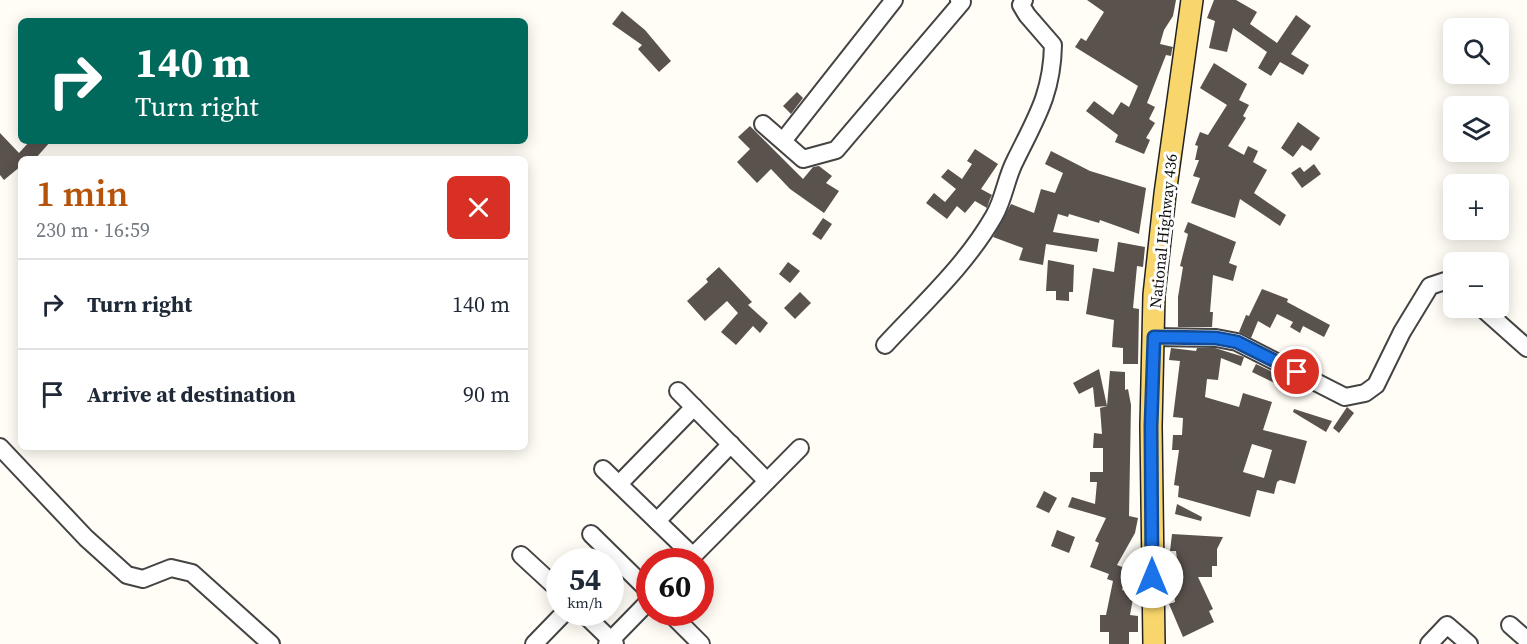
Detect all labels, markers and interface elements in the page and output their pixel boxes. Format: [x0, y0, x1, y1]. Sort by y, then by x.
map controls [1443, 18, 1509, 318]
button: search [1443, 18, 1509, 84]
text: 140 m [135, 33, 250, 91]
icon: right [36, 42, 114, 120]
text: Turn right [135, 88, 259, 125]
button: layers [1443, 96, 1509, 162]
street label: National Highway 436 [1144, 153, 1182, 309]
text: 1 min [36, 169, 128, 218]
button: + [1443, 174, 1509, 240]
button: close [447, 176, 510, 239]
text: 230 m · 16:59 [36, 216, 150, 244]
button: − [1443, 252, 1509, 318]
icon: right [36, 288, 69, 321]
text: Turn right [87, 289, 192, 319]
text: 140 m [452, 289, 510, 319]
pin [1271, 346, 1322, 397]
icon: arrive [1280, 355, 1313, 388]
icon: arrive [36, 378, 69, 411]
text: Arrive at destination [87, 379, 296, 409]
text: 90 m [463, 379, 510, 409]
position arrow [1120, 545, 1184, 609]
speed limit sign: 60 [636, 548, 714, 626]
text: 54 [569, 559, 601, 600]
text: km/h [567, 592, 603, 613]

